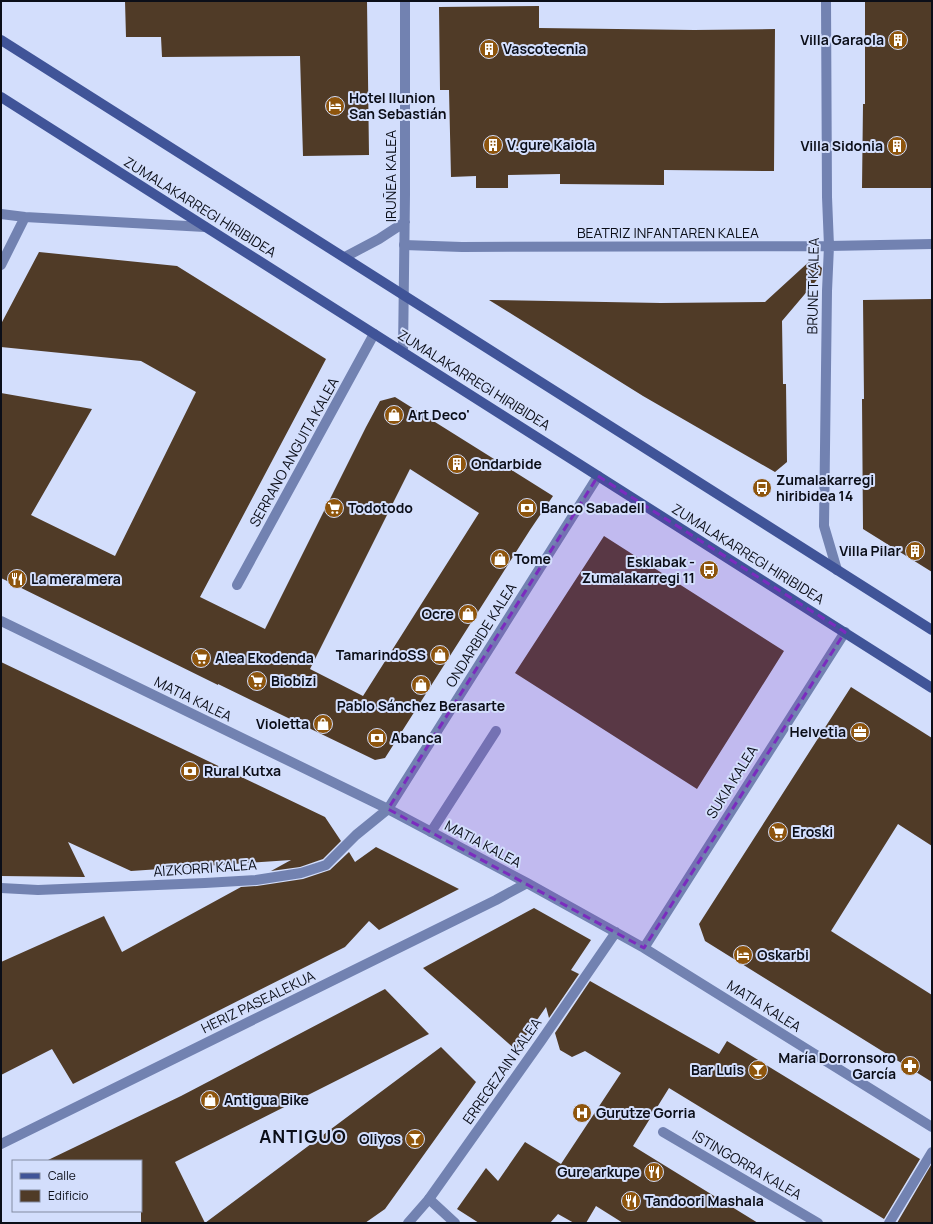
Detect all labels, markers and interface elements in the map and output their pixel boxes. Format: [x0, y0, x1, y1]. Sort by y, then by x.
building icon: Villa Garaola [887, 29, 909, 51]
place label: Villa Garaola [800, 30, 884, 49]
building icon: Vascotecnia [478, 38, 500, 60]
place label: Vascotecnia [503, 39, 586, 58]
place label: Hotel Ilunion San Sebastián [349, 88, 447, 123]
hotel icon: Hotel Ilunion San Sebastián [324, 95, 346, 117]
street label: IRUÑEA KALEA [381, 130, 400, 222]
building icon: V.gure Kaiola [482, 134, 504, 156]
place label: V.gure Kaiola [507, 135, 595, 154]
building icon: Villa Sidonia [886, 135, 908, 157]
place label: Villa Sidonia [800, 136, 883, 155]
street label: ZUMALAKARREGI HIRIBIDEA [120, 152, 280, 261]
street label: BEATRIZ INFANTAREN KALEA [577, 223, 759, 242]
street label: BRUNET KALEA [802, 237, 823, 335]
street label: ZUMALAKARREGI HIRIBIDEA [394, 325, 554, 434]
street label: SERRANO ANGUITA KALEA [245, 374, 343, 530]
shop icon: Art Deco' [383, 404, 405, 426]
place label: Art Deco' [408, 405, 470, 424]
building icon: Ondarbide [446, 453, 468, 475]
place label: Ondarbide [471, 454, 542, 473]
place label: Zumalakarregi hiribidea 14 [776, 470, 874, 505]
bus stop icon: Zumalakarregi hiribidea 14 [751, 477, 773, 499]
supermarket icon: Todotodo [323, 497, 345, 519]
bank icon: Banco Sabadell [516, 497, 538, 519]
place label: Todotodo [348, 498, 413, 517]
place label: Banco Sabadell [541, 498, 645, 517]
street label: ZUMALAKARREGI HIRIBIDEA [668, 499, 828, 608]
building icon: Villa Pilar [904, 540, 926, 562]
place label: Villa Pilar [839, 541, 901, 560]
shop icon: Tome [489, 548, 511, 570]
place label: Tome [514, 549, 551, 568]
place label: Esklabak - Zumalakarregi 11 [582, 552, 695, 587]
bus stop icon: Esklabak - Zumalakarregi 11 [698, 559, 720, 581]
restaurant icon: La mera mera [6, 568, 28, 590]
place label: La mera mera [31, 569, 121, 588]
street label: ONDARBIDE KALEA [441, 579, 520, 691]
shop icon: Ocre [457, 603, 479, 625]
place label: Ocre [422, 604, 454, 623]
shop icon: TamarindoSS [429, 644, 451, 666]
place label: TamarindoSS [336, 645, 426, 664]
supermarket icon: Alea Ekodenda [190, 647, 212, 669]
place label: Alea Ekodenda [215, 648, 314, 667]
supermarket icon: Biobizi [246, 670, 268, 692]
place label: Biobizi [271, 671, 316, 690]
street label: MATIA KALEA [151, 672, 235, 726]
shop icon: Pablo Sánchez Berasarte [410, 674, 432, 696]
place label: Pablo Sánchez Berasarte [337, 696, 505, 715]
shop icon: Violetta [312, 713, 334, 735]
place label: Violetta [256, 714, 309, 733]
office icon: Helvetia [849, 721, 871, 743]
place label: Helvetia [790, 722, 846, 741]
bank icon: Abanca [366, 727, 388, 749]
place label: Abanca [391, 728, 442, 747]
street label: SUKIA KALEA [702, 741, 762, 822]
bank icon: Rural Kutxa [179, 760, 201, 782]
place label: Rural Kutxa [204, 761, 281, 780]
street label: MATIA KALEA [442, 815, 525, 872]
supermarket icon: Eroski [767, 821, 789, 843]
place label: Eroski [792, 822, 833, 841]
street label: AIZKORRI KALEA [153, 854, 257, 881]
hotel icon: Oskarbi [732, 944, 754, 966]
place label: Oskarbi [757, 945, 809, 964]
street label: HERIZ PASEALEKUA [198, 966, 318, 1037]
street label: MATIA KALEA [724, 975, 805, 1036]
street label: ERREGEZAIN KALEA [458, 1014, 545, 1127]
place label: María Dorronsoro García [778, 1048, 896, 1083]
pharmacy icon: María Dorronsoro García [899, 1055, 921, 1077]
bar icon: Bar Luis [747, 1059, 769, 1081]
place label: Bar Luis [691, 1060, 744, 1079]
shop icon: Antigua Bike [199, 1089, 221, 1111]
place label: Antigua Bike [224, 1090, 309, 1109]
hospital icon: Gurutze Gorria [571, 1102, 593, 1124]
place label: Gurutze Gorria [596, 1103, 696, 1122]
district label: ANTIGUO [259, 1124, 347, 1148]
street label: ISTINGORRA KALEA [689, 1125, 806, 1204]
bar icon: Oliyos [404, 1128, 426, 1150]
place label: Oliyos [359, 1129, 401, 1148]
legend [12, 1160, 142, 1212]
restaurant icon: Gure arkupe [643, 1161, 665, 1183]
place label: Gure arkupe [557, 1162, 640, 1181]
text: Calle [48, 1167, 76, 1184]
text: Edificio [48, 1187, 88, 1204]
restaurant icon: Tandoori Mashala [620, 1190, 642, 1212]
place label: Tandoori Mashala [645, 1191, 764, 1210]

